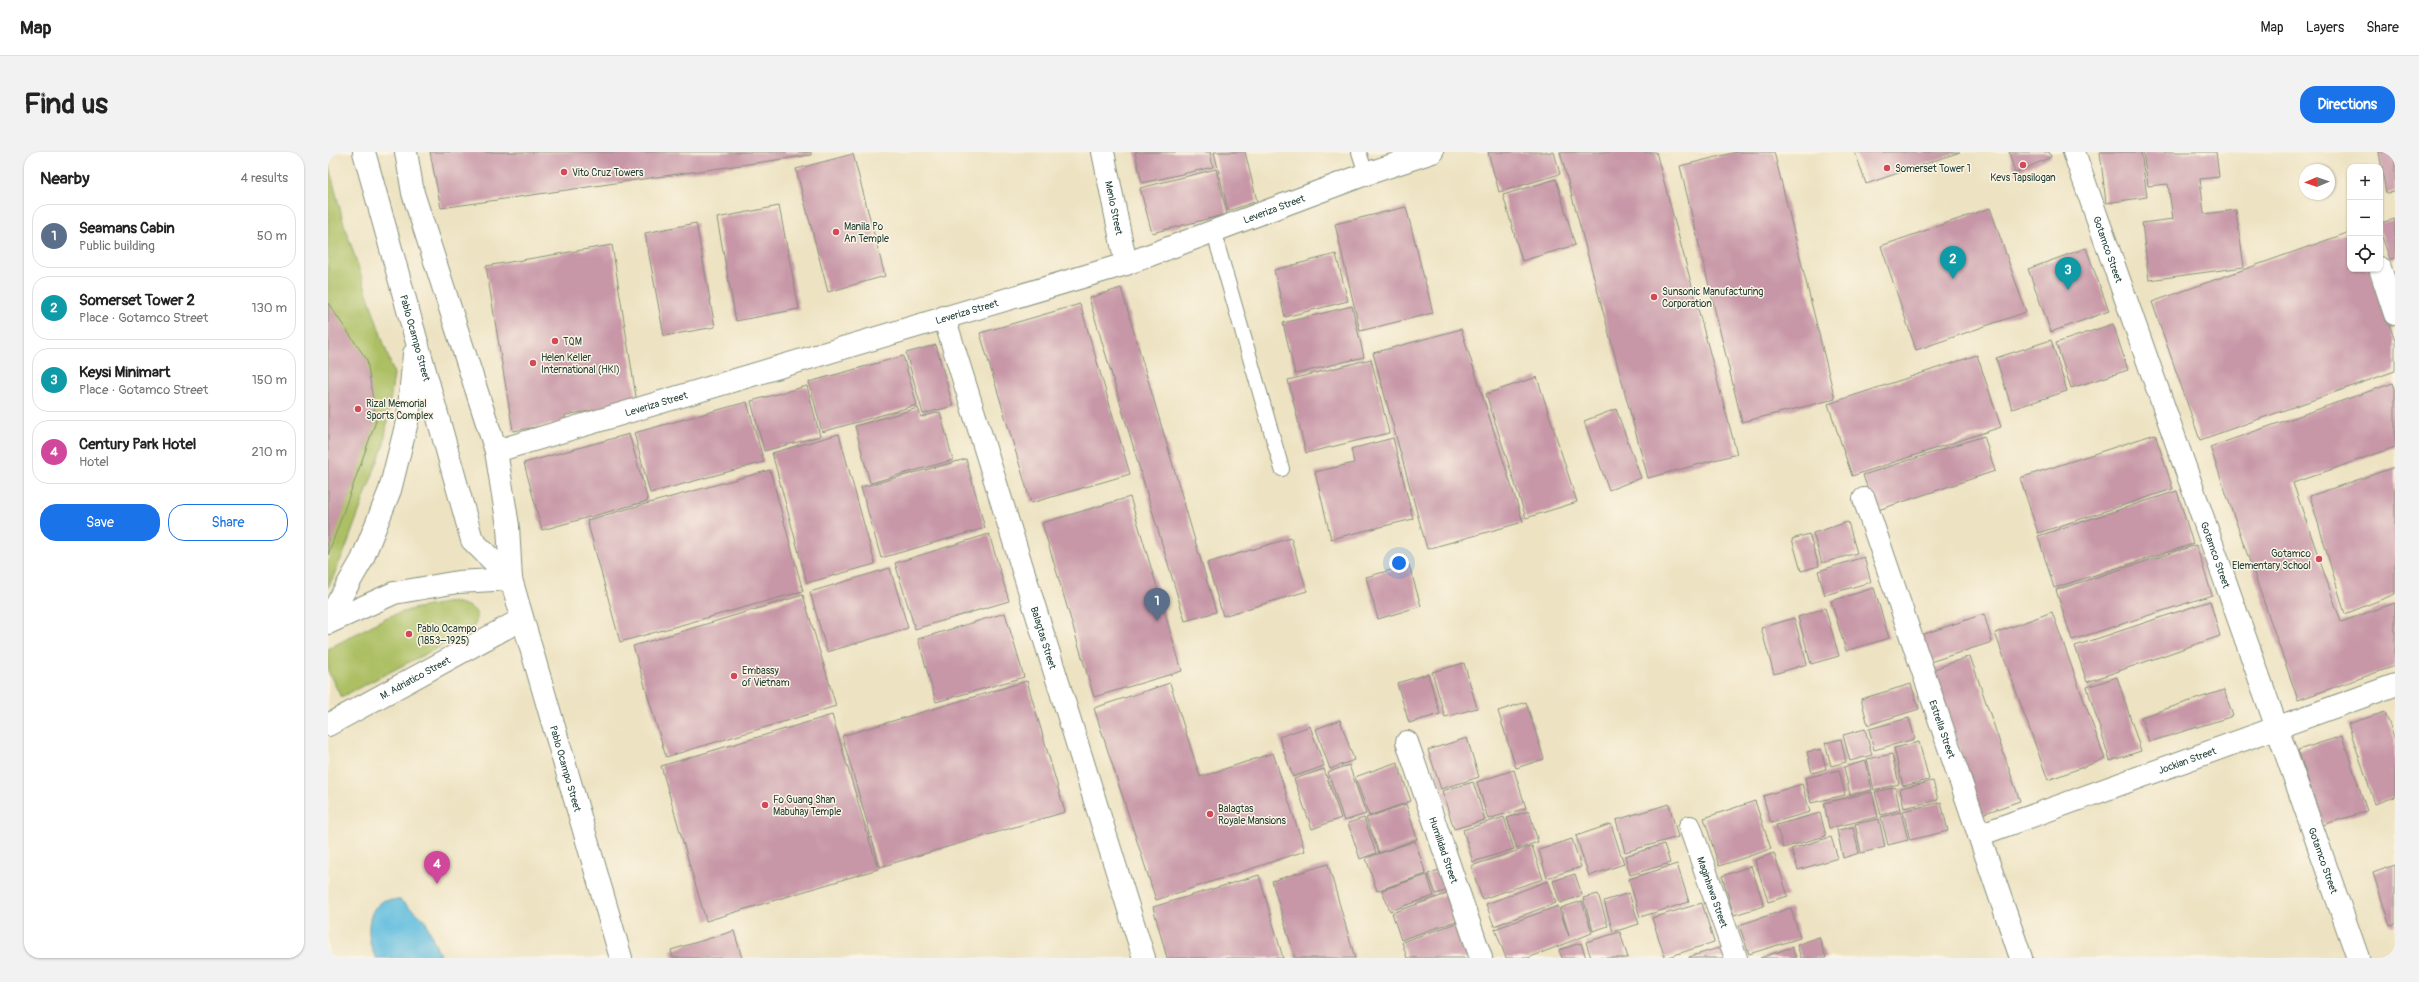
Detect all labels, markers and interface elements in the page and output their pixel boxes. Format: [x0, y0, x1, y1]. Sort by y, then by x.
text: Map [20, 16, 51, 40]
text: Map [2261, 19, 2284, 36]
text: Layers [2306, 19, 2344, 36]
text: Share [2366, 19, 2399, 36]
button: Directions [2300, 86, 2395, 123]
text: Find us [24, 87, 108, 122]
marker: Kevs Tapsilogan [2018, 160, 2028, 170]
marker: Somerset Tower 1 [1882, 163, 1892, 173]
place label: Somerset Tower 1 [1895, 163, 1971, 175]
north arrow [2299, 164, 2335, 200]
map controls [2347, 164, 2383, 272]
button: + [2347, 164, 2383, 200]
marker: Vito Cruz Towers [559, 167, 569, 177]
place label: Vito Cruz Towers [572, 167, 644, 179]
text: Nearby [40, 168, 89, 189]
text: 4 results [241, 170, 288, 186]
place label: Kevs Tapsilogan [1990, 172, 2056, 184]
street label: Menlo Street [1102, 180, 1125, 237]
street label: Leveriza Street [1242, 192, 1307, 226]
button: − [2347, 200, 2383, 236]
street label: Gotamco Street [2090, 215, 2125, 285]
text: Seamans Cabin [79, 219, 175, 238]
place label: Manila Po An Temple [844, 221, 889, 245]
marker: Manila Po An Temple [831, 227, 841, 237]
text: 1 [51, 228, 57, 244]
text: 50 m [257, 228, 287, 244]
button: locate [2347, 236, 2383, 272]
text: Public building [79, 238, 155, 254]
pin: 2 [1940, 246, 1966, 279]
pin: 3 [2055, 257, 2081, 290]
place label: Sunsonic Manufacturing Corporation [1662, 286, 1763, 310]
text: Somerset Tower 2 [79, 291, 195, 310]
marker: Sunsonic Manufacturing Corporation [1649, 292, 1659, 302]
street label: Pablo Ocampo Street [397, 294, 433, 384]
street label: Leveriza Street [934, 297, 1001, 327]
text: 2 [50, 300, 58, 316]
text: 130 m [251, 300, 287, 316]
text: Place · Gotamco Street [79, 310, 208, 326]
marker: TQM [550, 336, 560, 346]
place label: TQM [563, 336, 582, 348]
place label: Helen Keller International (HKI) [541, 352, 620, 376]
marker: Helen Keller International (HKI) [528, 358, 538, 368]
text: Keysi Minimart [79, 363, 170, 382]
text: 3 [50, 372, 58, 388]
text: 150 m [252, 372, 287, 388]
text: Place · Gotamco Street [79, 382, 208, 398]
street label: Leveriza Street [624, 389, 690, 419]
place label: Rizal Memorial Sports Complex [366, 398, 433, 422]
marker: Rizal Memorial Sports Complex [353, 404, 363, 414]
text: Century Park Hotel [79, 435, 196, 454]
text: 4 [50, 444, 58, 460]
text: 210 m [251, 444, 287, 460]
text: Hotel [79, 454, 109, 470]
button: Save [40, 504, 160, 541]
button: Share [168, 504, 288, 541]
street label: Gotamco Street [2198, 520, 2232, 591]
place label: Gotamco Elementary School [2232, 548, 2312, 572]
your location [1389, 553, 1409, 573]
marker: Gotamco Elementary School [2314, 554, 2324, 564]
pin: 1 [1144, 588, 1170, 621]
street label: Balagtas Street [1028, 605, 1059, 672]
place label: Pablo Ocampo (1853–1925) [417, 623, 477, 647]
marker: Pablo Ocampo (1853–1925) [404, 629, 414, 639]
street label: M. Adriatico Street [378, 654, 453, 702]
place label: Embassy of Vietnam [742, 665, 790, 689]
marker: Embassy of Vietnam [729, 671, 739, 681]
street label: Estrella Street [1926, 699, 1958, 761]
street label: Pablo Ocampo Street [547, 724, 583, 814]
street label: Jockian Street [2157, 745, 2219, 777]
place label: Fo Guang Shan Mabuhay Temple [773, 794, 841, 818]
marker: Fo Guang Shan Mabuhay Temple [760, 800, 770, 810]
place label: Balagtas Royale Mansions [1218, 803, 1287, 827]
marker: Balagtas Royale Mansions [1205, 809, 1215, 819]
street label: Humilidad Street [1426, 815, 1460, 886]
street label: Gotamco Street [2305, 826, 2340, 896]
pin: 4 [424, 851, 450, 884]
street label: Maginhawa Street [1694, 855, 1730, 930]

